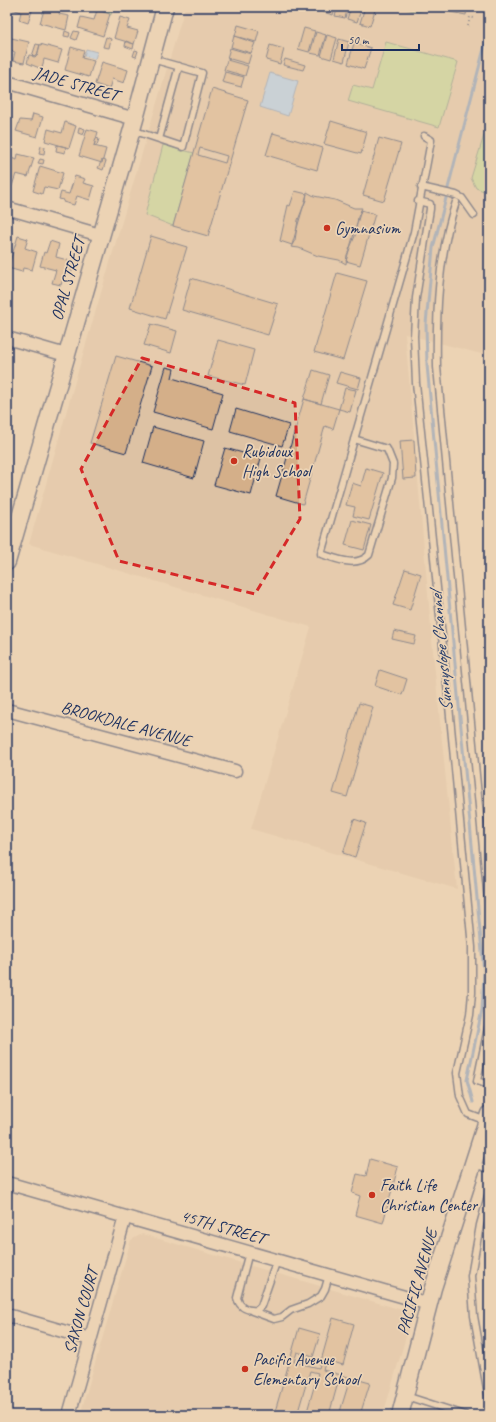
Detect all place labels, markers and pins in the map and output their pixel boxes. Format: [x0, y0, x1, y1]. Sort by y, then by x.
place label: Gymnasium [335, 218, 402, 239]
marker: Gymnasium [322, 223, 332, 233]
place label: Rubidoux High School [242, 441, 313, 482]
marker: Rubidoux High School [229, 456, 239, 466]
place label: Faith Life Christian Center [380, 1175, 479, 1216]
marker: Faith Life Christian Center [367, 1190, 377, 1200]
place label: Pacific Avenue Elementary School [253, 1349, 362, 1390]
marker: Pacific Avenue Elementary School [240, 1364, 250, 1374]

